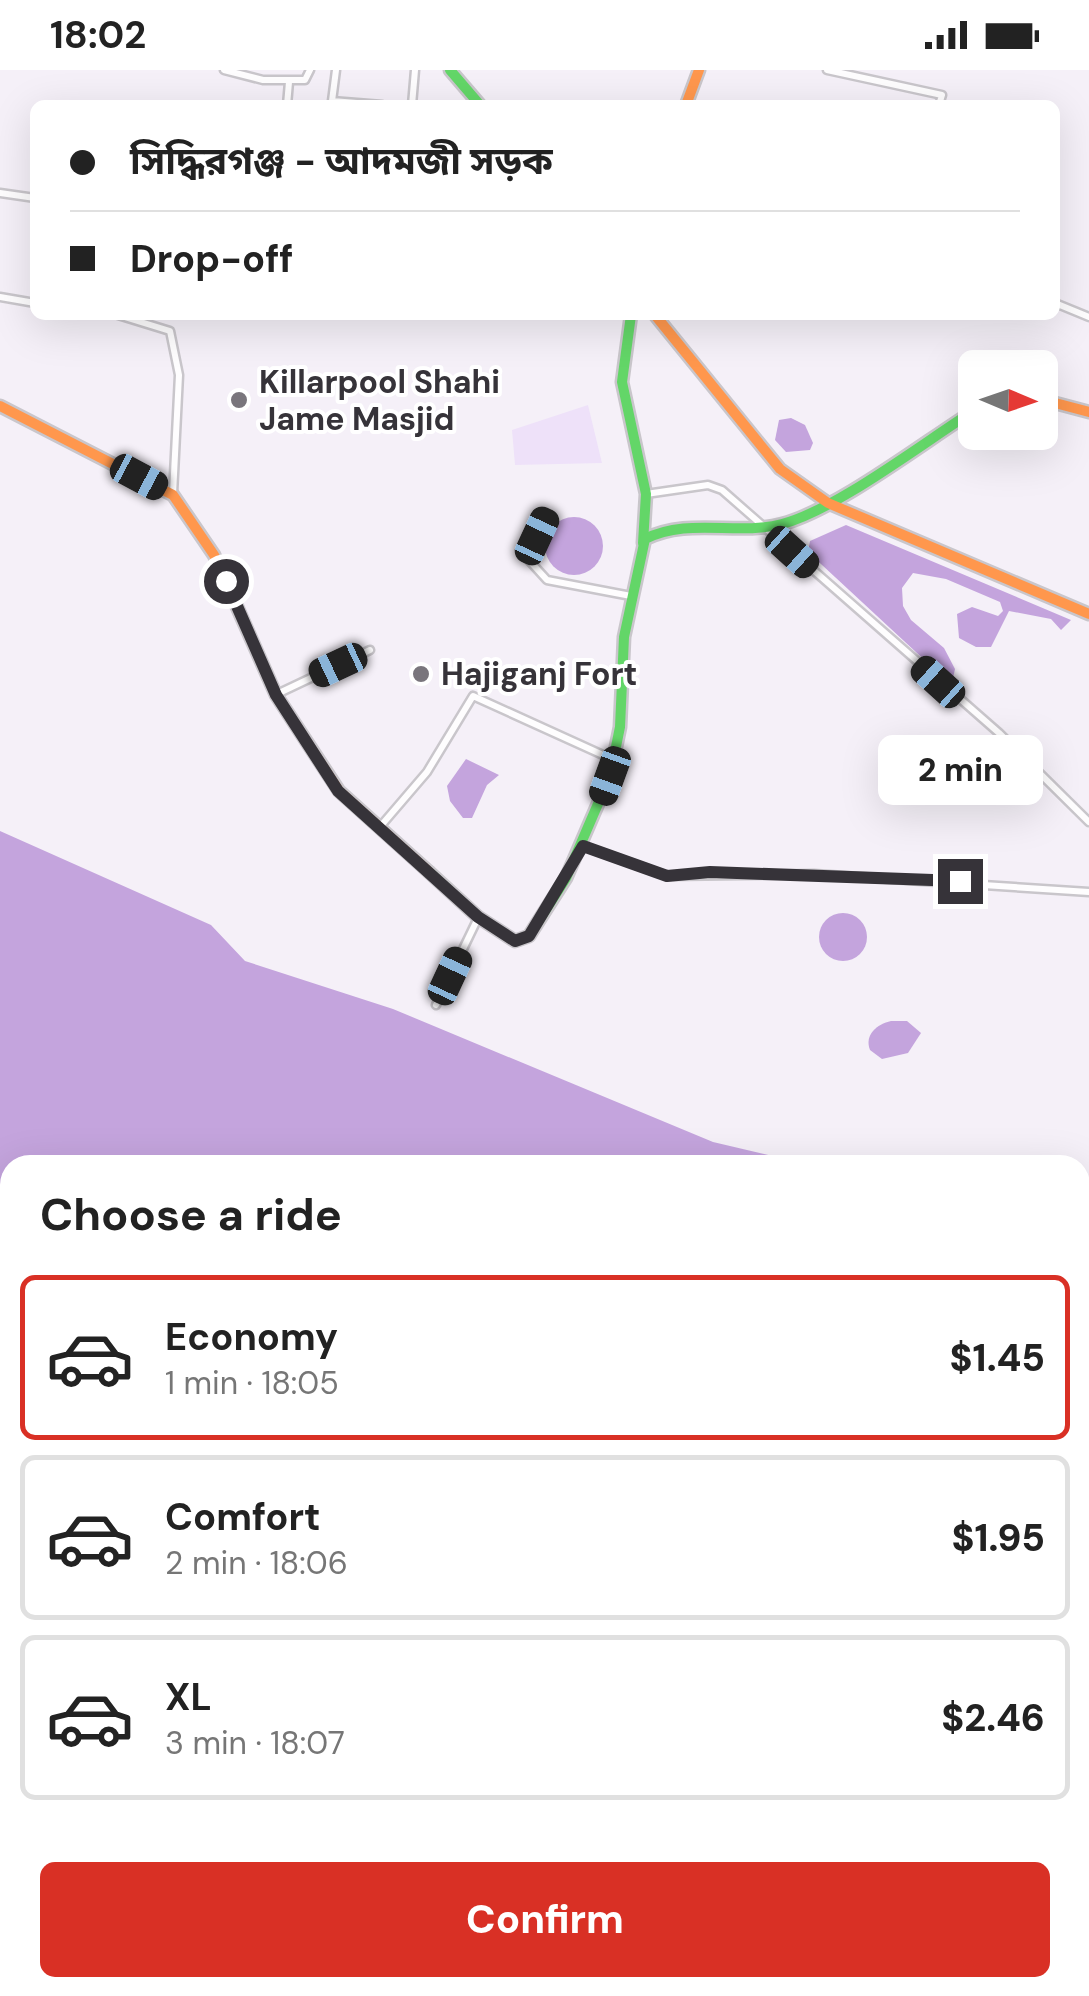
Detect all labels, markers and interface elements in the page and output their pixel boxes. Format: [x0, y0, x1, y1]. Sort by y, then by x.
text: 18:02 [50, 10, 146, 60]
text: সিদ্ধিরগঞ্জ - আদমজী সড়ক [130, 136, 553, 186]
text: Drop-off [130, 234, 293, 284]
north arrow [958, 350, 1058, 450]
map controls [958, 350, 1058, 450]
place label: Killarpool Shahi Jame Masjid [259, 361, 500, 440]
marker: Killarpool Shahi Jame Masjid [228, 389, 250, 411]
car [105, 450, 173, 504]
car [511, 502, 563, 570]
car [760, 521, 824, 583]
route start [204, 559, 249, 604]
car [304, 639, 372, 691]
car [906, 651, 970, 713]
place label: Hajiganj Fort [441, 653, 637, 695]
marker: Hajiganj Fort [410, 663, 432, 685]
callout: 2 min [878, 736, 1042, 806]
car [586, 743, 634, 809]
text: 2 min [918, 749, 1003, 791]
route end [938, 859, 983, 904]
car [424, 942, 476, 1010]
text: Choose a ride [40, 1185, 342, 1244]
text: Economy [165, 1312, 338, 1362]
icon: car [45, 1313, 135, 1403]
text: $1.45 [950, 1333, 1045, 1383]
text: 1 min · 18:05 [165, 1362, 339, 1404]
text: Comfort [165, 1492, 321, 1542]
icon: car [45, 1493, 135, 1583]
text: $1.95 [951, 1513, 1045, 1563]
text: 2 min · 18:06 [165, 1542, 348, 1584]
text: XL [165, 1672, 212, 1722]
icon: car [45, 1673, 135, 1763]
text: $2.46 [941, 1693, 1045, 1743]
text: 3 min · 18:07 [165, 1722, 345, 1764]
button: Confirm [40, 1862, 1050, 1977]

